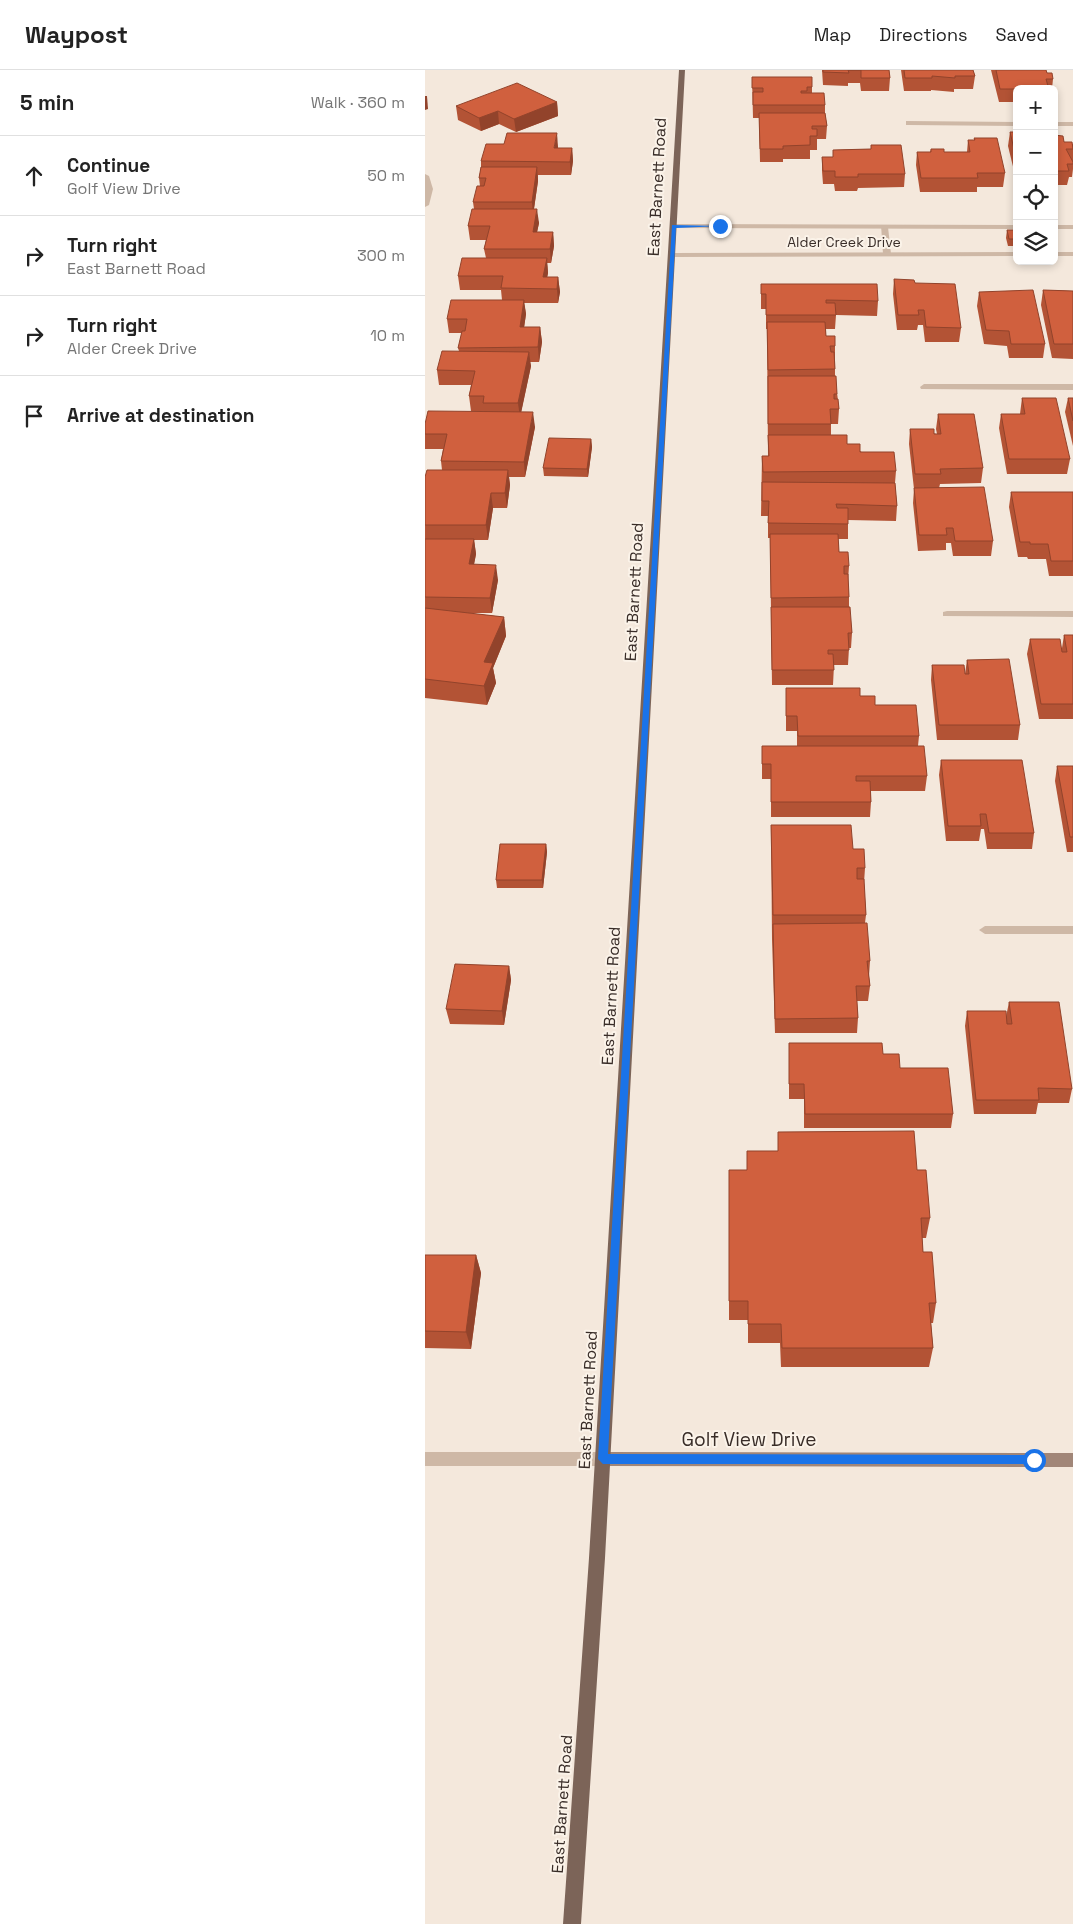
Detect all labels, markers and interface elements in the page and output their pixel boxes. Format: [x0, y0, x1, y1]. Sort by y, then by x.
text: Waypost [25, 19, 128, 50]
text: Map [814, 23, 851, 46]
text: Directions [879, 23, 968, 46]
text: Saved [996, 23, 1048, 46]
map controls [1013, 85, 1058, 265]
button: + [1013, 85, 1058, 130]
text: 5 min [20, 89, 74, 116]
text: Walk · 360 m [311, 92, 405, 113]
street label: East Barnett Road [643, 117, 671, 257]
button: − [1013, 130, 1058, 175]
text: Continue [67, 153, 150, 178]
icon: ahead [20, 162, 48, 190]
text: 50 m [367, 165, 405, 186]
button: locate [1013, 175, 1058, 220]
text: Golf View Drive [67, 178, 181, 199]
route end [709, 215, 732, 238]
button: layers [1013, 220, 1058, 265]
text: Turn right [67, 233, 157, 258]
street label: Alder Creek Drive [787, 233, 901, 251]
icon: right [20, 242, 48, 270]
text: 300 m [357, 245, 405, 266]
text: East Barnett Road [67, 258, 206, 279]
text: Turn right [67, 313, 157, 338]
icon: right [20, 322, 48, 350]
text: 10 m [370, 325, 405, 346]
text: Alder Creek Drive [67, 338, 197, 359]
icon: arrive [20, 402, 48, 430]
text: Arrive at destination [67, 403, 255, 428]
street label: East Barnett Road [620, 522, 648, 662]
street label: East Barnett Road [597, 926, 625, 1066]
street label: East Barnett Road [574, 1330, 602, 1470]
street label: Golf View Drive [681, 1427, 817, 1452]
route start [1023, 1449, 1046, 1472]
street label: East Barnett Road [547, 1734, 577, 1874]

